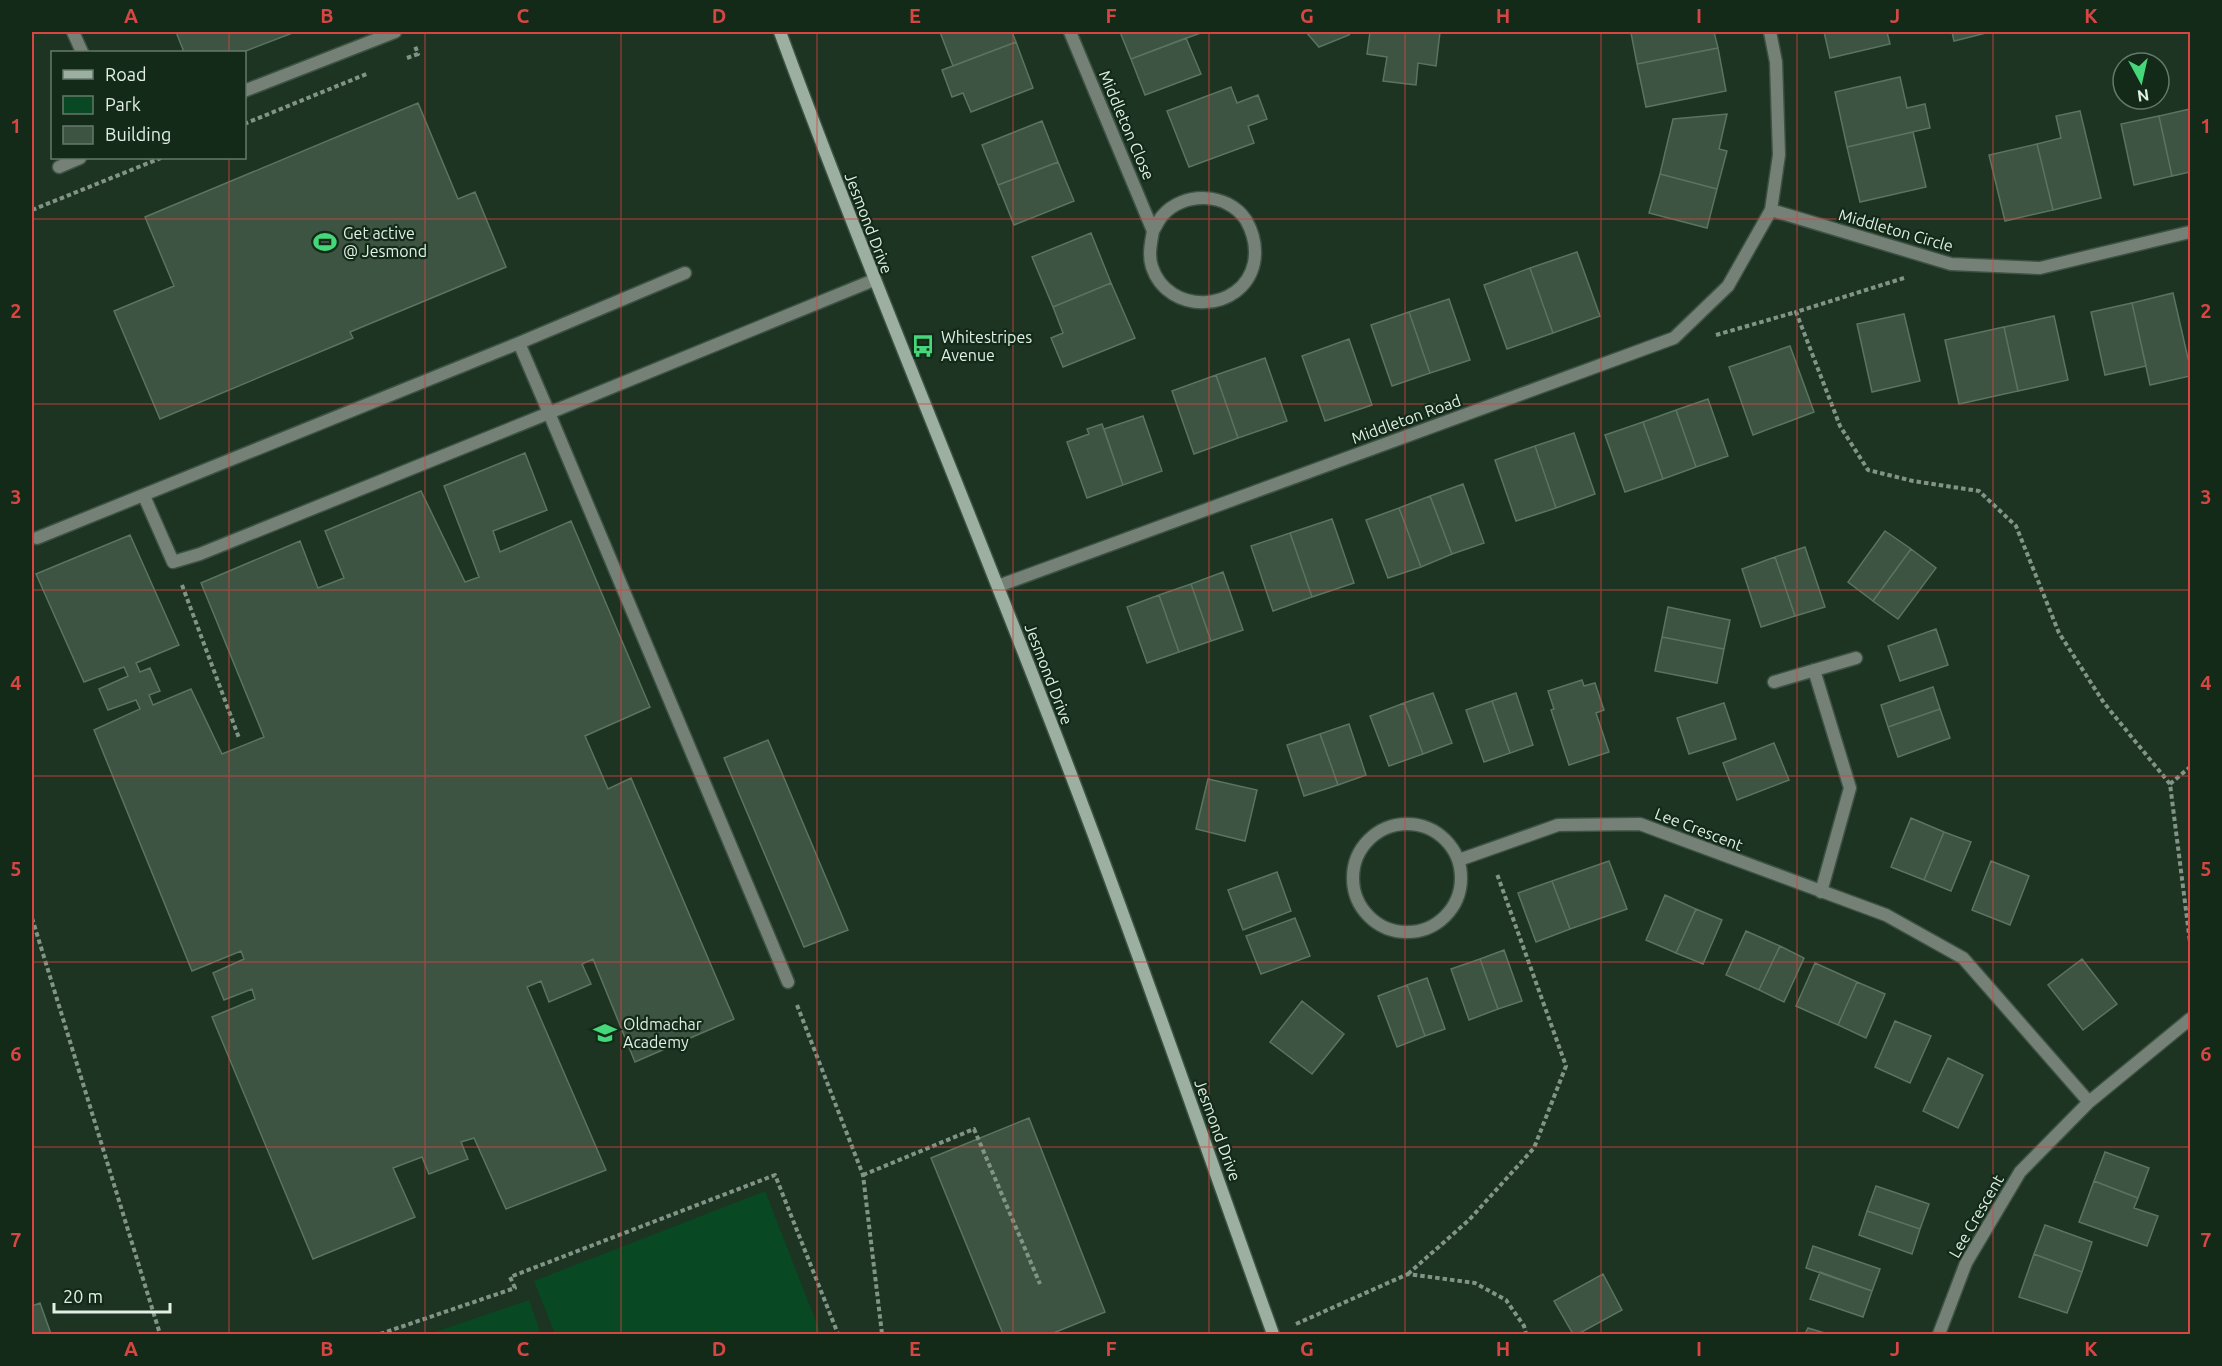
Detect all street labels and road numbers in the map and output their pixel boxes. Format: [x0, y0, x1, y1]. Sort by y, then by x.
street label: Middleton Close [1096, 68, 1158, 182]
street label: Jesmond Drive [841, 170, 897, 276]
street label: Middleton Circle [1837, 205, 1955, 255]
street label: Middleton Road [1349, 391, 1463, 447]
street label: Jesmond Drive [1021, 621, 1077, 727]
street label: Lee Crescent [1652, 804, 1746, 854]
street label: Jesmond Drive [1191, 1077, 1245, 1183]
street label: Lee Crescent [1945, 1171, 2007, 1261]

